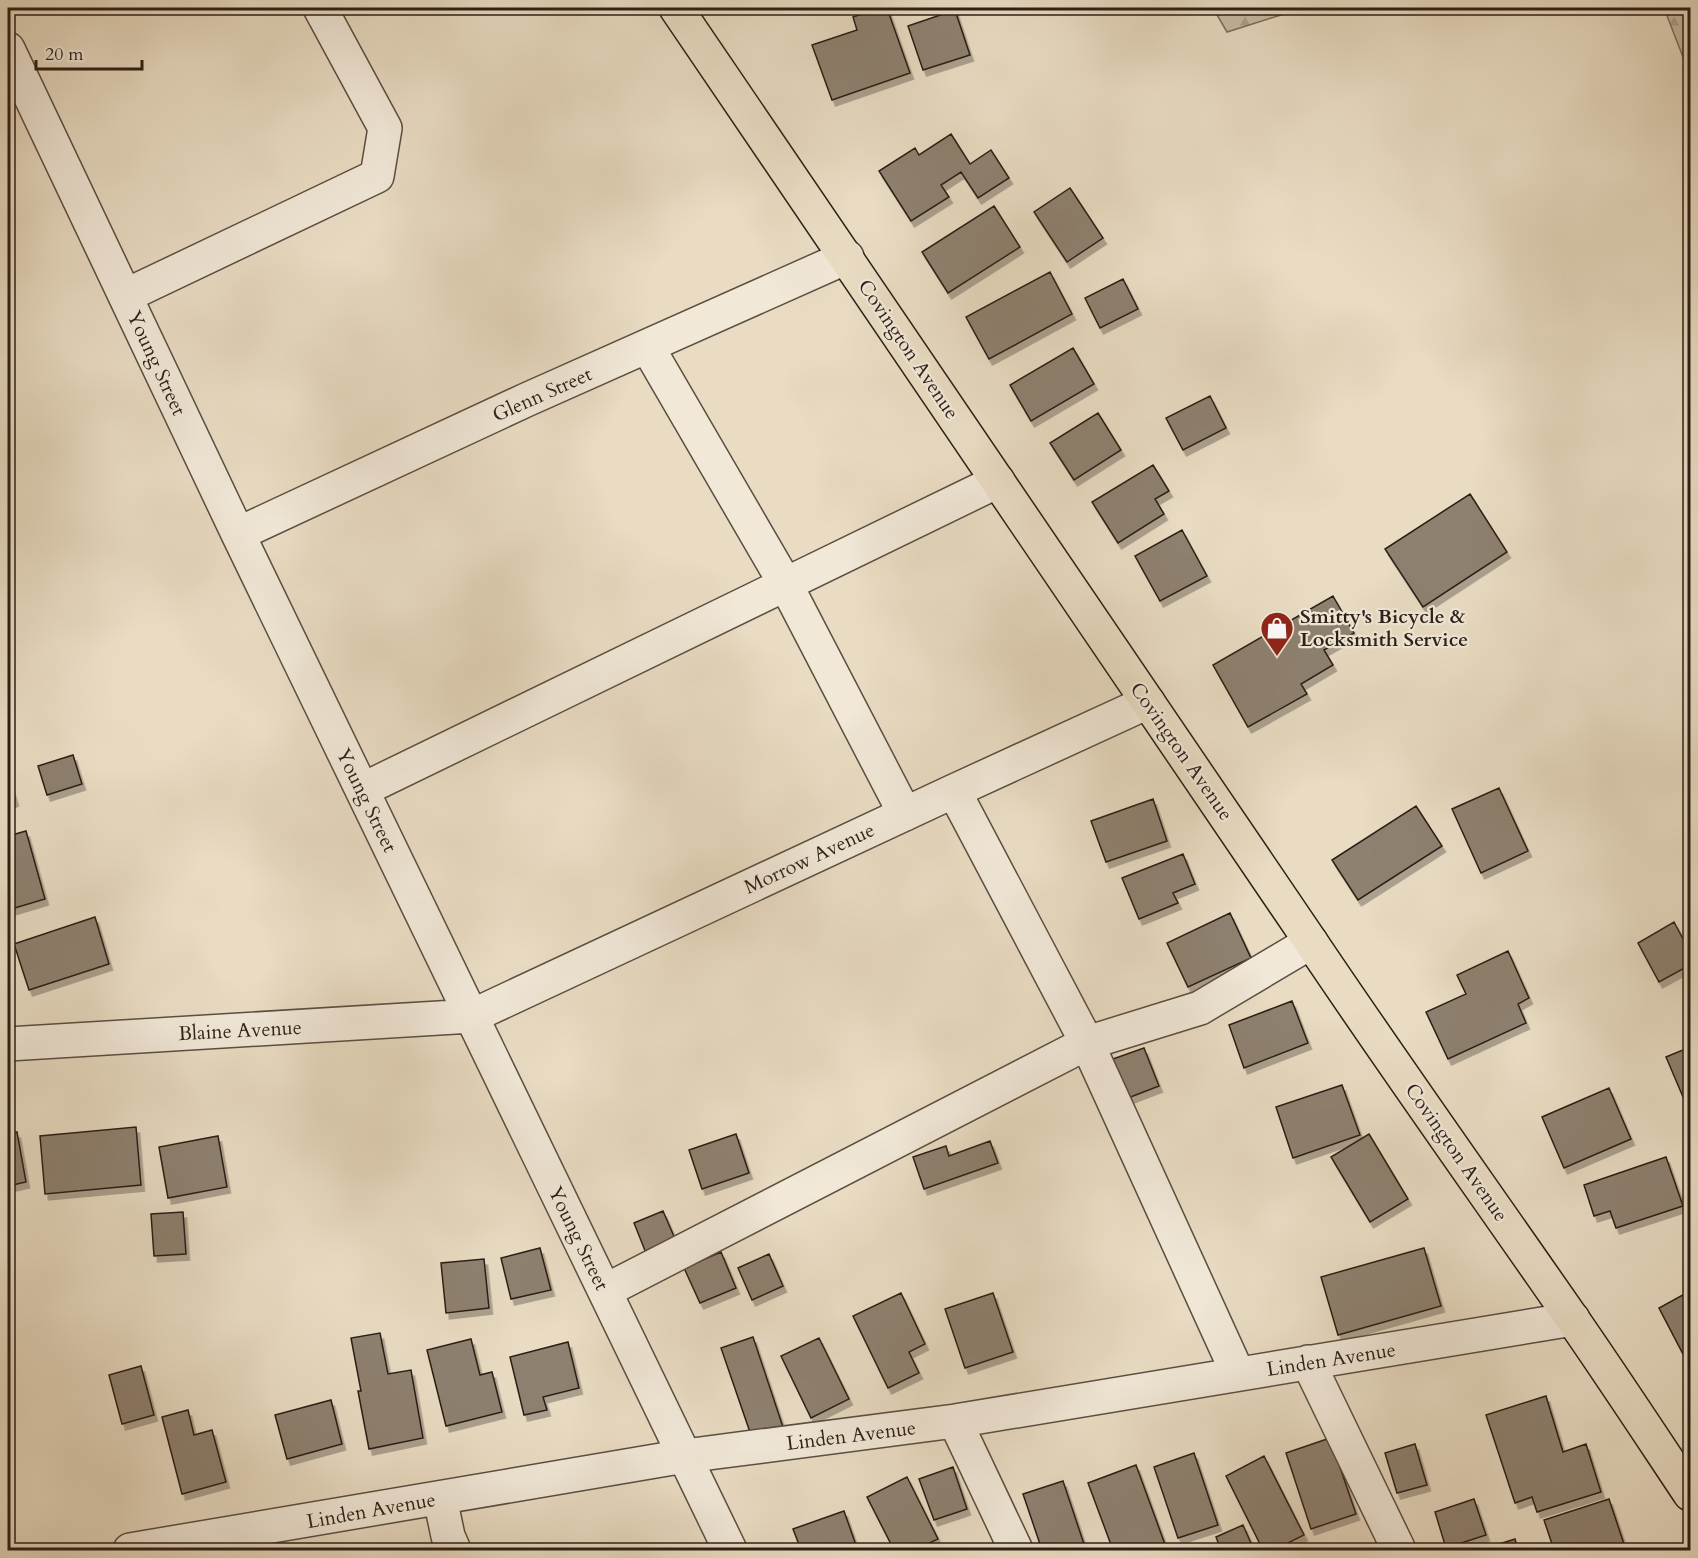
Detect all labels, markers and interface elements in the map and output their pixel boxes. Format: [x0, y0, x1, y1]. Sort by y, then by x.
scale bar [36, 33, 142, 71]
text: 20 m [45, 42, 84, 67]
street label: Covington Avenue [852, 274, 965, 424]
street label: Young Street [120, 306, 193, 421]
street label: Glenn Street [488, 360, 597, 428]
place label: Smitty's Bicycle & Locksmith Service [1300, 603, 1468, 653]
shop icon: Smitty's Bicycle & Locksmith Service [1259, 610, 1295, 657]
street label: Covington Avenue [1124, 677, 1239, 826]
street label: Young Street [330, 744, 404, 857]
street label: Morrow Avenue [739, 816, 879, 901]
street label: Blaine Avenue [178, 1014, 302, 1047]
street label: Covington Avenue [1399, 1078, 1514, 1227]
street label: Young Street [542, 1182, 616, 1295]
street label: Linden Avenue [1265, 1336, 1398, 1383]
street label: Linden Avenue [785, 1414, 917, 1457]
street label: Linden Avenue [305, 1486, 438, 1535]

